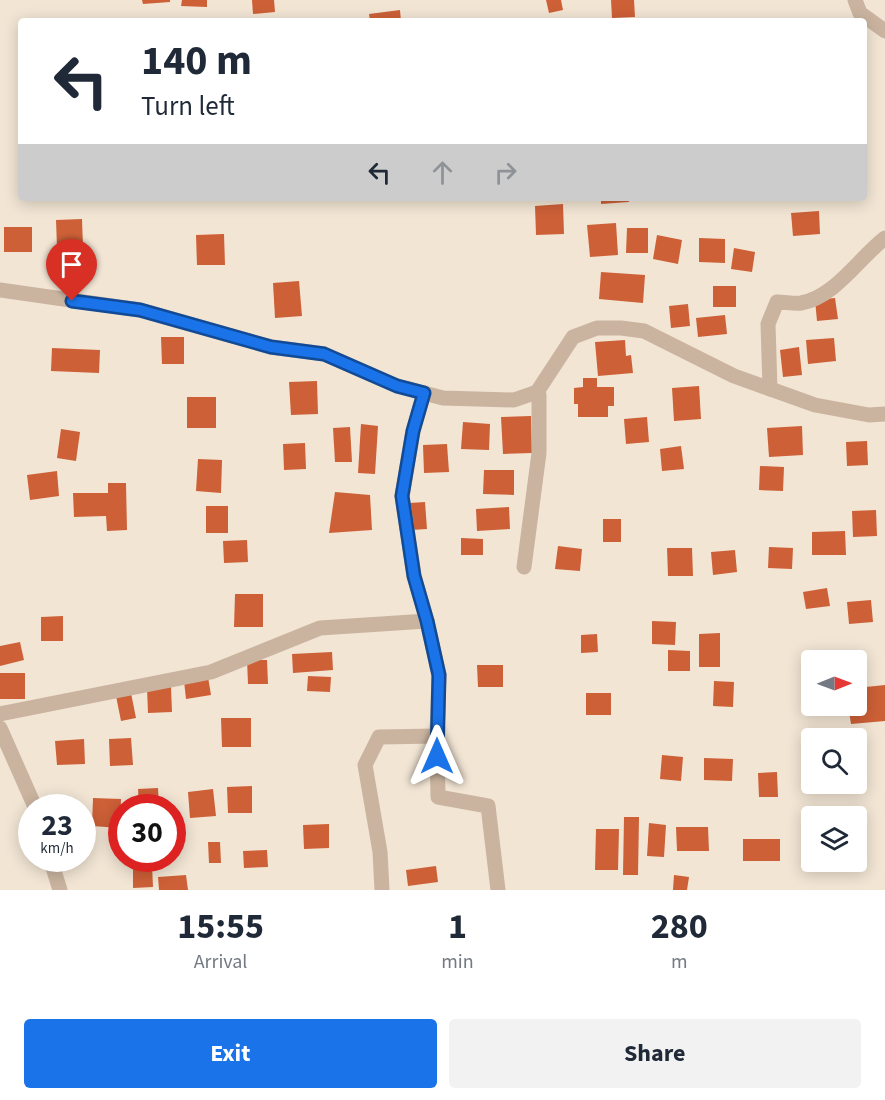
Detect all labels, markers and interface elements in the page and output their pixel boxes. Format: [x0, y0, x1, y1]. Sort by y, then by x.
text: 140 m [141, 31, 252, 91]
icon: left [42, 42, 120, 120]
text: Turn left [141, 87, 235, 126]
icon: left [363, 156, 396, 189]
icon: ahead [426, 156, 459, 189]
icon: right [489, 156, 522, 189]
pin [46, 239, 97, 301]
icon: arrive [55, 248, 88, 281]
north arrow [801, 650, 867, 716]
map controls [801, 650, 867, 872]
position arrow [405, 724, 469, 788]
button: search [801, 728, 867, 794]
speed limit sign: 30 [108, 794, 186, 872]
text: 23 [41, 804, 73, 847]
button: layers [801, 806, 867, 872]
text: km/h [40, 838, 74, 859]
text: 15:55 [177, 901, 264, 952]
text: 1 [448, 901, 467, 952]
text: 280 [651, 901, 708, 952]
text: Arrival [194, 948, 247, 976]
text: min [441, 948, 474, 976]
text: m [671, 948, 688, 976]
button: Exit [24, 1019, 437, 1088]
button: Share [449, 1019, 861, 1088]

